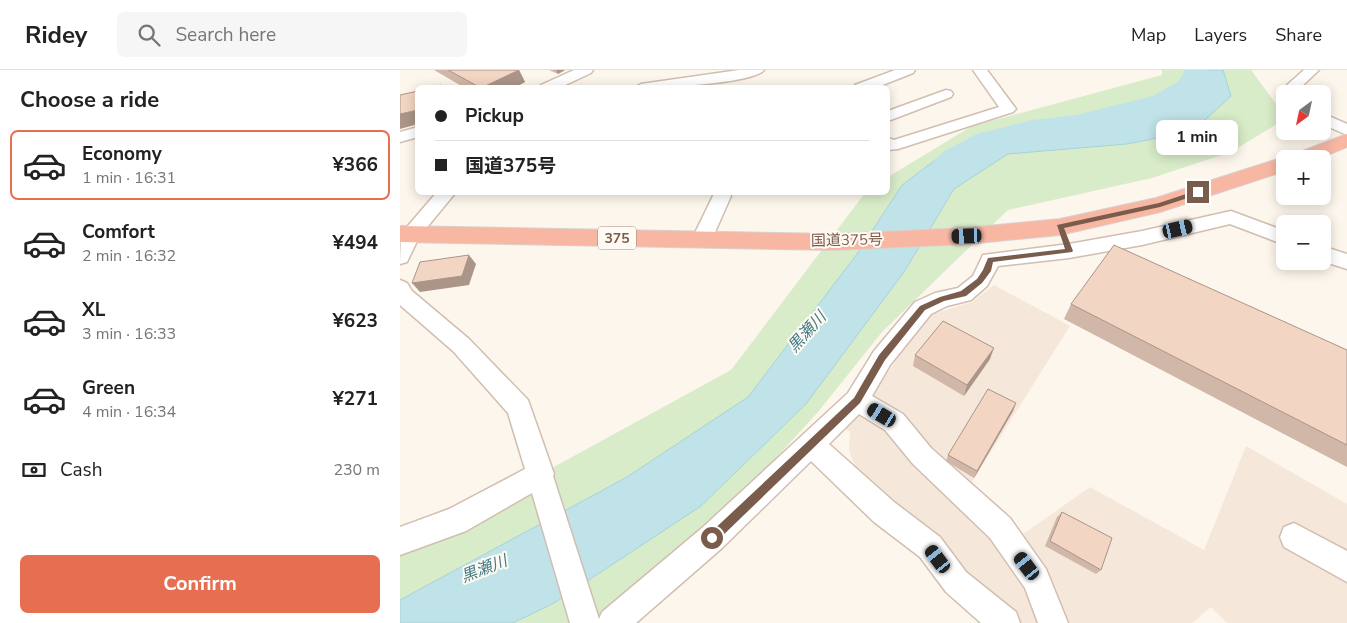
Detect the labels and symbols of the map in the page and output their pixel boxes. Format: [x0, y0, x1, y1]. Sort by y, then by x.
north arrow [1276, 85, 1331, 140]
callout: 1 min [1157, 119, 1239, 154]
route end [1187, 181, 1209, 203]
car [1161, 218, 1194, 240]
road number: 375 [598, 226, 636, 250]
car [951, 228, 982, 244]
street label: 国道375号 [811, 229, 883, 251]
water label: 黒瀬川 [783, 305, 833, 357]
car [865, 401, 898, 429]
route start [701, 527, 723, 549]
car [922, 543, 953, 575]
water label: 黒瀬川 [458, 549, 512, 588]
car [1011, 550, 1042, 582]

